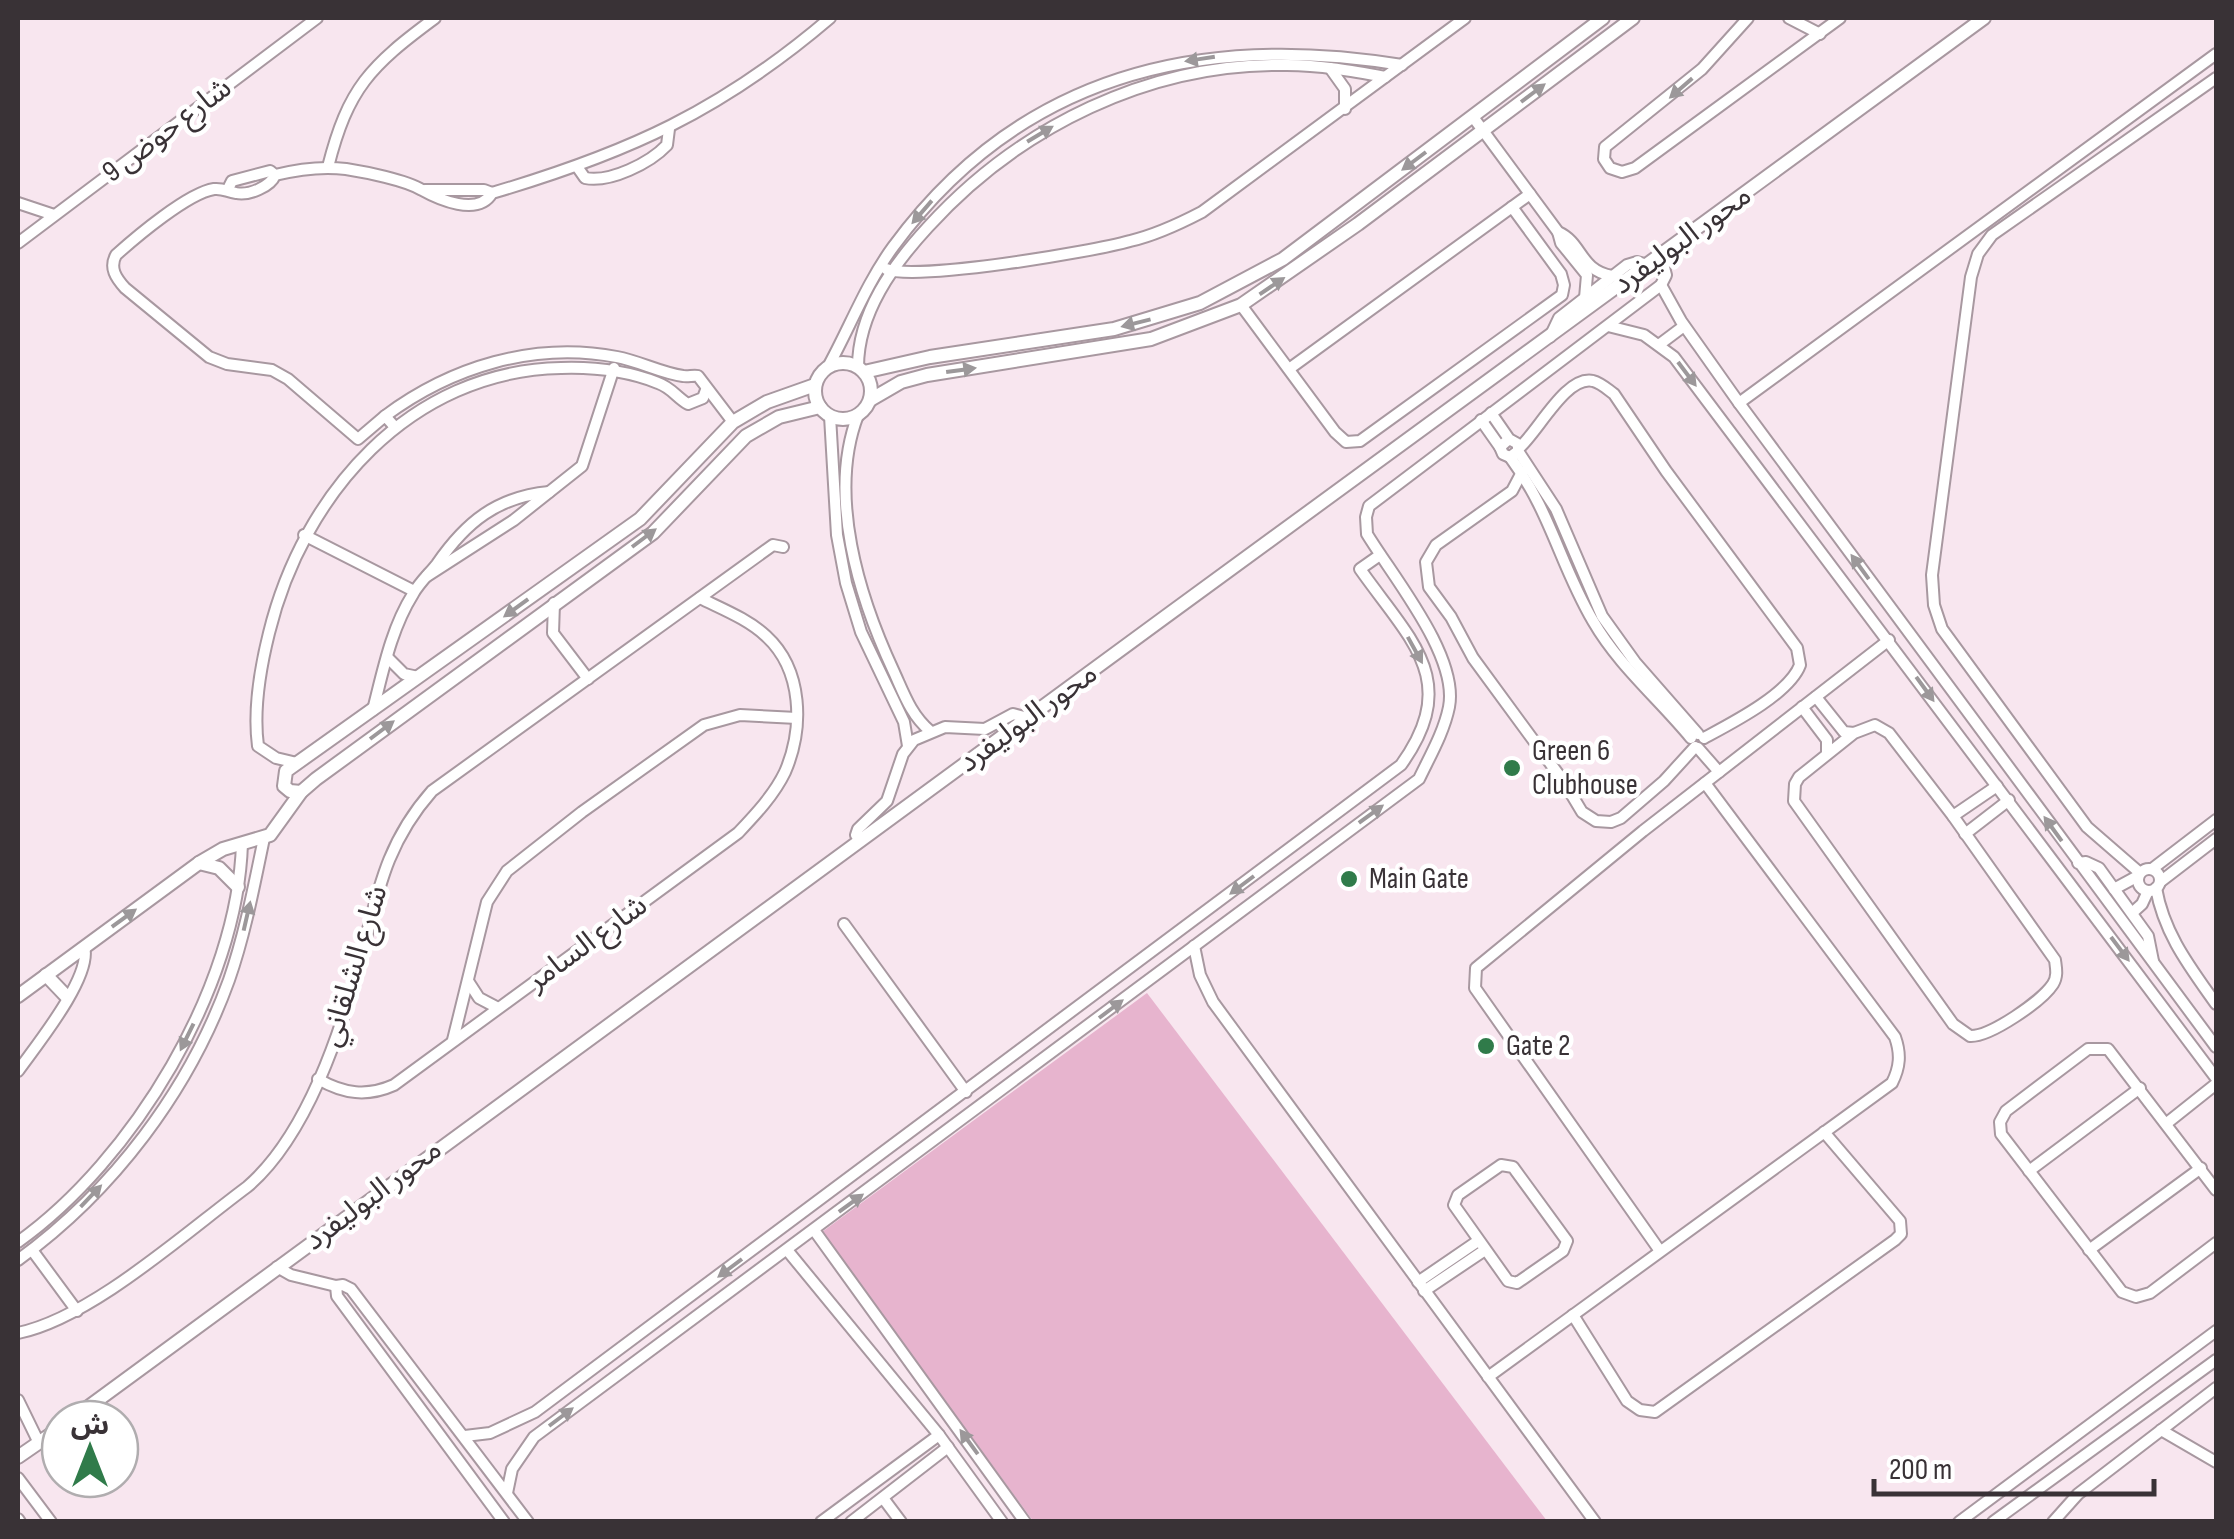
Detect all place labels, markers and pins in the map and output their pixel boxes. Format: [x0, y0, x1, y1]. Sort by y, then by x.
place label: Green 6 Clubhouse [1532, 733, 1638, 803]
marker: Green 6 Clubhouse [1501, 757, 1523, 779]
place label: Main Gate [1369, 861, 1469, 897]
marker: Main Gate [1338, 868, 1360, 890]
place label: Gate 2 [1506, 1028, 1570, 1064]
marker: Gate 2 [1475, 1035, 1497, 1057]

